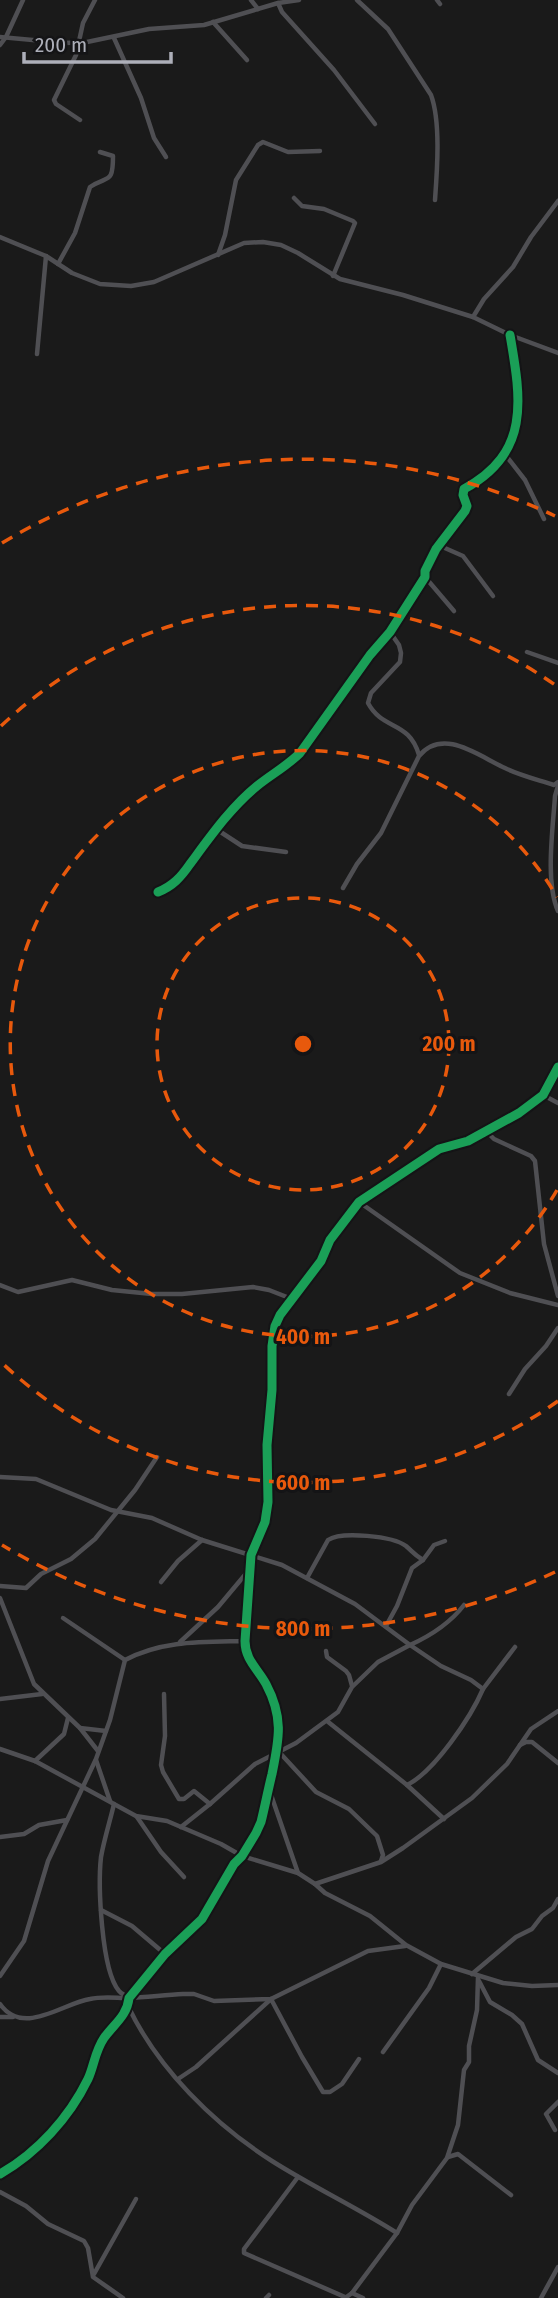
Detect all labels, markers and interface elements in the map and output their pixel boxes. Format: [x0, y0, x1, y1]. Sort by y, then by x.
scale bar [24, 21, 172, 65]
text: 200 m [35, 32, 87, 58]
text: 200 m [421, 1031, 476, 1057]
centre of rings [291, 1032, 315, 1056]
text: 400 m [276, 1324, 330, 1350]
text: 600 m [276, 1470, 330, 1496]
text: 800 m [276, 1616, 330, 1642]

